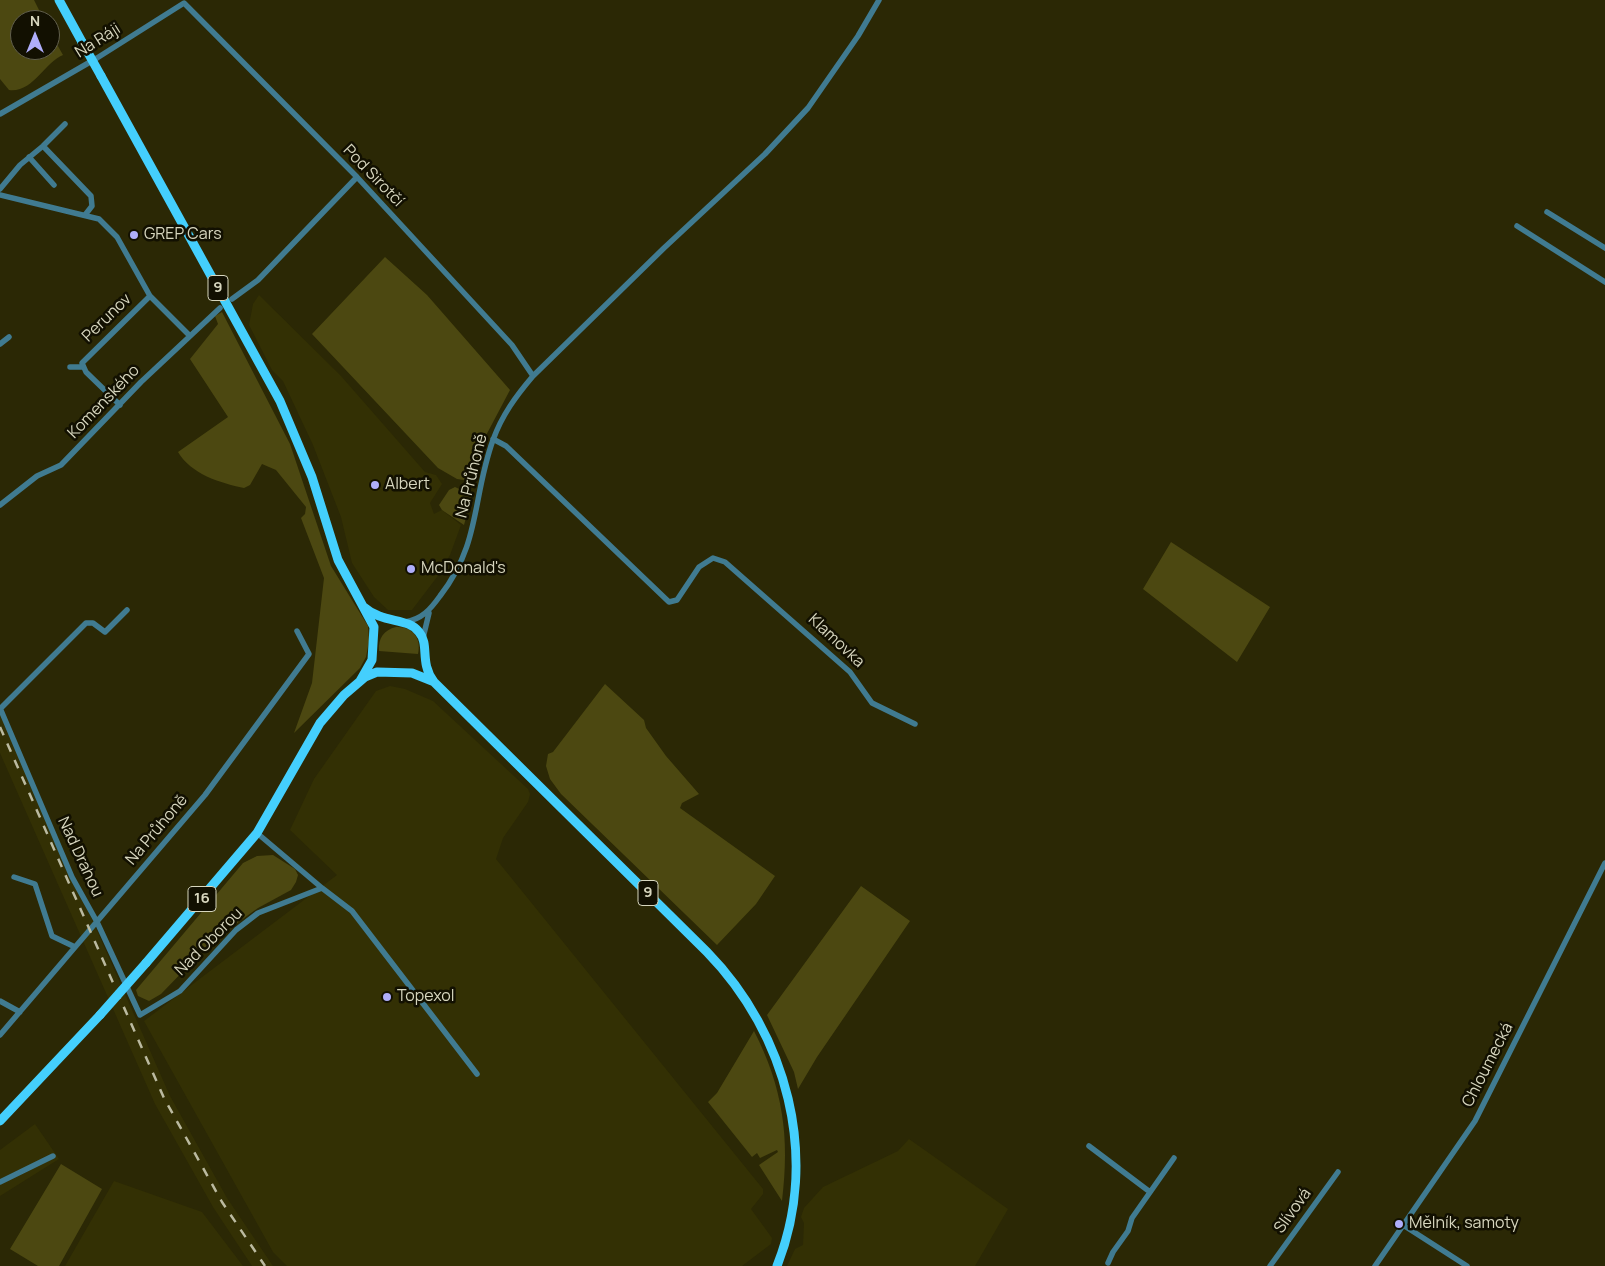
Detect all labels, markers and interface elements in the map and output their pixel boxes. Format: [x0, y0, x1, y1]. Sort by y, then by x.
north arrow [10, 10, 60, 60]
text: N [30, 11, 40, 30]
street label: Na Ráji [72, 20, 124, 62]
street label: Pod Sirotčí [339, 141, 407, 211]
place label: GREP Cars [144, 225, 222, 245]
marker: GREP Cars [128, 229, 140, 241]
road number: 9 [208, 276, 228, 300]
street label: Perunov [78, 290, 136, 346]
street label: Komenského [64, 361, 144, 443]
street label: Na Průhoně [452, 432, 492, 520]
place label: Albert [385, 475, 430, 495]
marker: Albert [369, 479, 381, 491]
place label: McDonald's [421, 559, 506, 579]
marker: McDonald's [405, 563, 417, 575]
street label: Klamovka [804, 610, 868, 672]
street label: Na Průhoně [122, 791, 192, 869]
street label: Nad Drahou [53, 814, 107, 900]
road number: 9 [638, 880, 658, 906]
road number: 16 [188, 886, 216, 912]
street label: Nad Oborou [171, 904, 247, 980]
place label: Topexol [397, 987, 455, 1007]
marker: Topexol [381, 991, 393, 1003]
street label: Chloumecká [1459, 1020, 1517, 1110]
street label: Slívová [1270, 1185, 1316, 1237]
place label: Mělník, samoty [1409, 1214, 1519, 1234]
marker: Mělník, samoty [1393, 1218, 1405, 1230]

